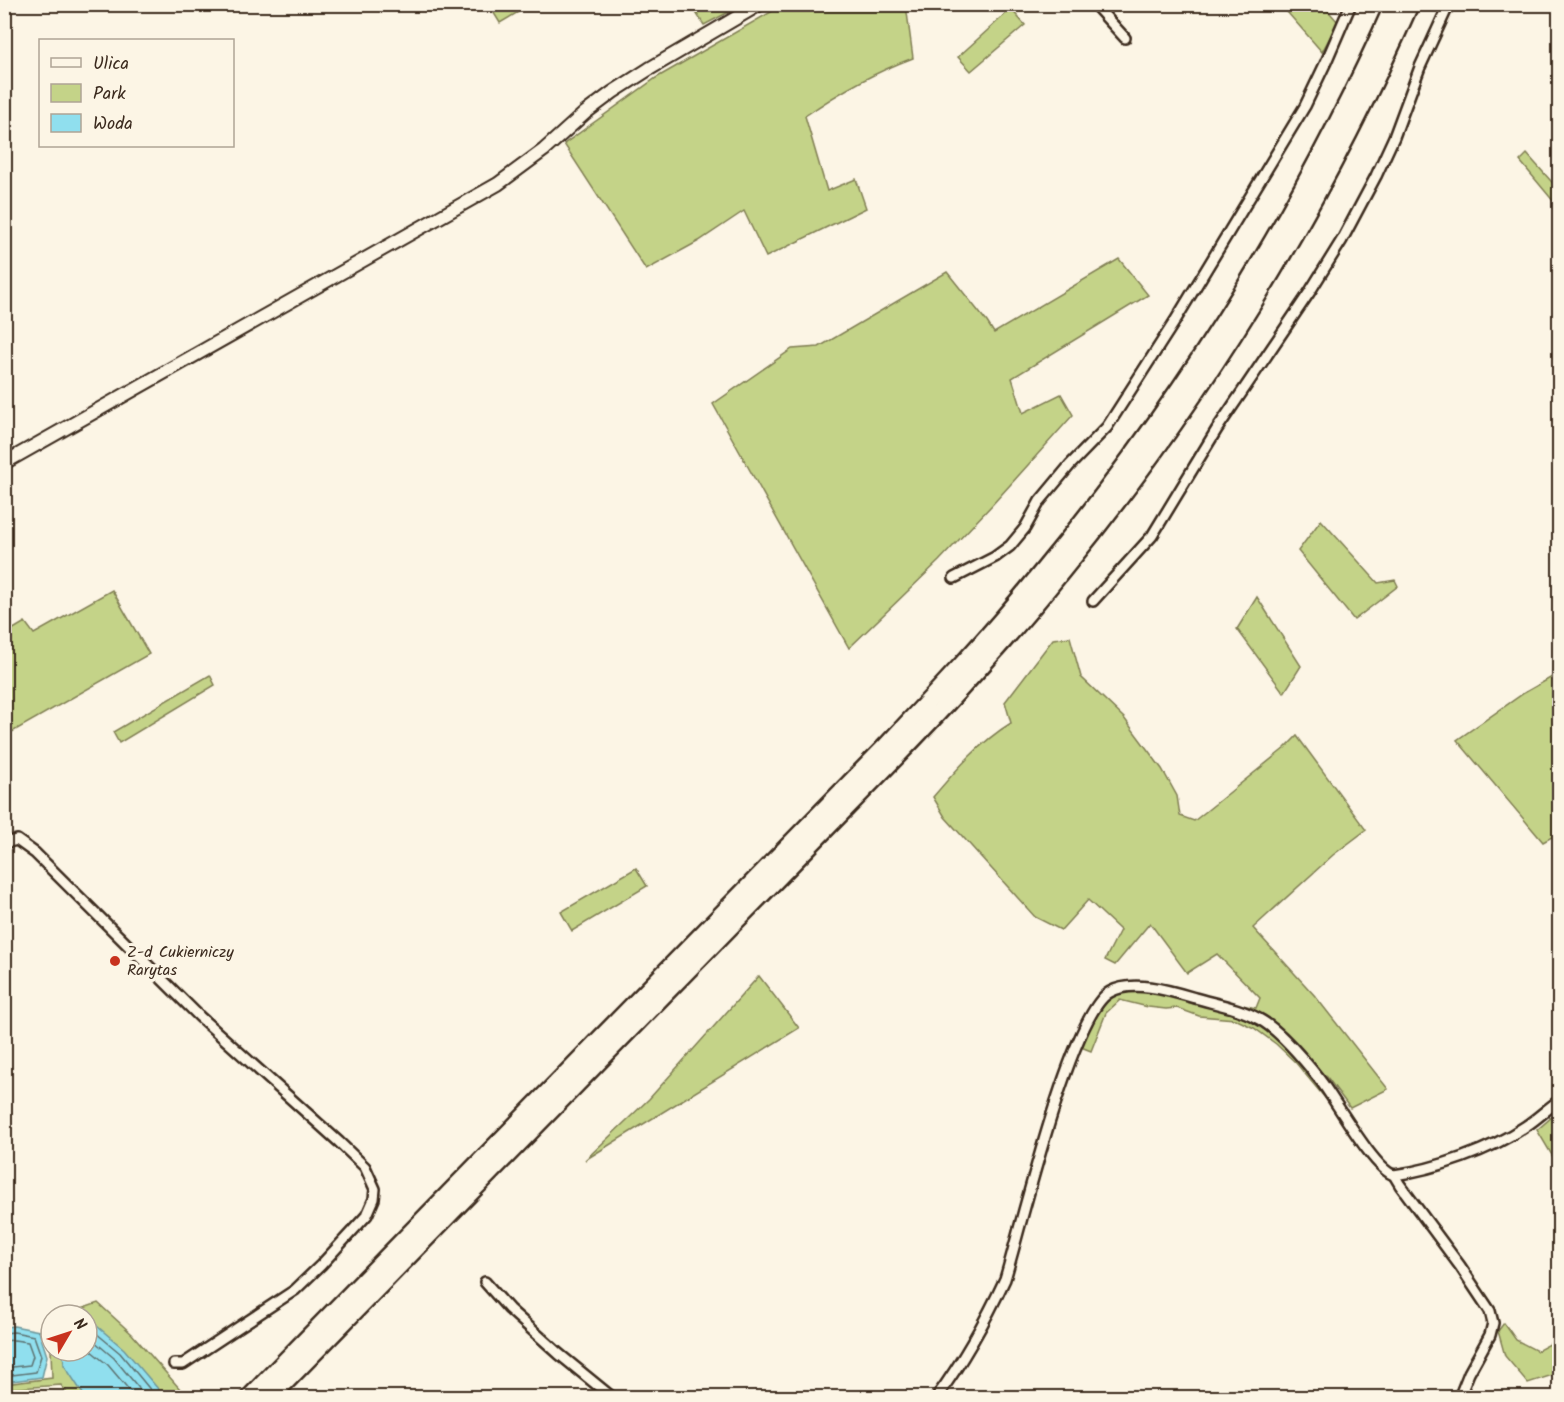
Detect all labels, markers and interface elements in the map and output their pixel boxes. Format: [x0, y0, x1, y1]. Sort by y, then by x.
legend [39, 39, 234, 147]
text: Ulica [93, 50, 129, 79]
text: Park [93, 80, 126, 109]
text: Woda [93, 110, 133, 139]
place label: Z-d Cukierniczy Rarytas [127, 940, 234, 983]
marker: Z-d Cukierniczy Rarytas [108, 954, 122, 968]
north arrow [39, 1303, 99, 1363]
text: N [67, 1313, 92, 1336]

